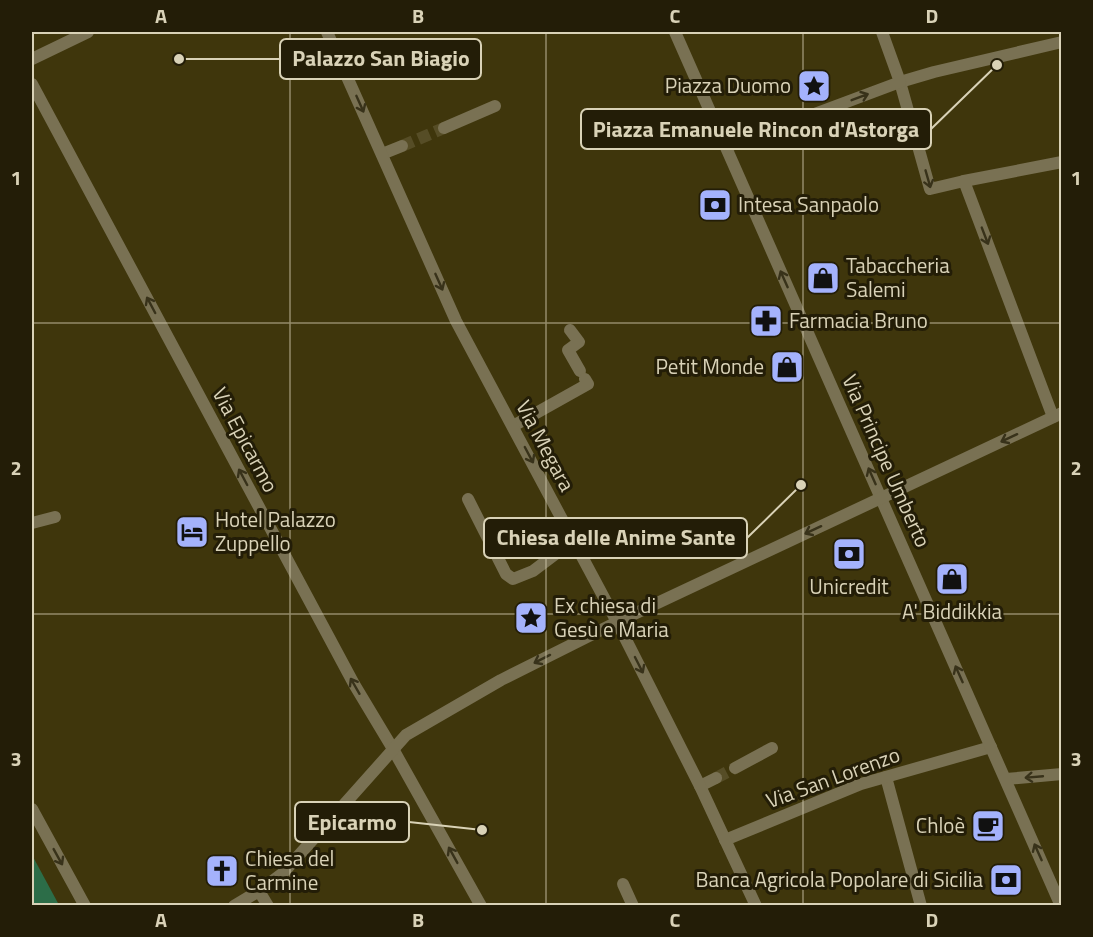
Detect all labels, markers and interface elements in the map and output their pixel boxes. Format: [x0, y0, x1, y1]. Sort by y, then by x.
text: A [155, 0, 167, 31]
text: B [412, 0, 424, 31]
text: C [670, 0, 681, 31]
text: D [926, 0, 938, 31]
callout: Palazzo San Biagio [280, 39, 481, 79]
text: Palazzo San Biagio [292, 41, 470, 75]
place icon: Piazza Duomo [796, 68, 832, 104]
place label: Piazza Duomo [665, 69, 791, 101]
one-way arrow [850, 91, 868, 102]
one-way arrow [355, 94, 366, 113]
callout: Piazza Emanuele Rincon d'Astorga [581, 109, 931, 149]
text: Piazza Emanuele Rincon d'Astorga [593, 112, 919, 146]
text: 1 [10, 162, 22, 193]
text: 1 [1070, 162, 1082, 193]
one-way arrow [923, 169, 934, 188]
bank icon: Intesa Sanpaolo [697, 187, 733, 223]
place label: Intesa Sanpaolo [738, 188, 879, 220]
one-way arrow [980, 226, 991, 245]
place label: Tabaccheria Salemi [846, 249, 950, 305]
shop icon: Tabaccheria Salemi [805, 260, 841, 296]
one-way arrow [778, 270, 789, 288]
one-way arrow [433, 273, 445, 291]
one-way arrow [144, 296, 156, 314]
pharmacy icon: Farmacia Bruno [748, 303, 784, 339]
place label: Farmacia Bruno [789, 304, 928, 336]
shop icon: Petit Monde [769, 349, 805, 385]
place label: Petit Monde [656, 350, 764, 382]
street label: Via Principe Umberto [834, 369, 939, 552]
street label: Via Epicarmo [205, 381, 287, 498]
street label: Via Megara [508, 394, 584, 497]
one-way arrow [1000, 433, 1018, 445]
one-way arrow [524, 446, 535, 464]
text: 2 [10, 452, 22, 483]
text: 2 [1070, 452, 1082, 483]
one-way arrow [865, 468, 877, 486]
one-way arrow [237, 469, 249, 486]
place label: Hotel Palazzo Zuppello [215, 503, 336, 559]
hotel icon: Hotel Palazzo Zuppello [174, 514, 210, 550]
callout: Chiesa delle Anime Sante [484, 518, 747, 558]
text: Chiesa delle Anime Sante [497, 520, 735, 554]
one-way arrow [804, 524, 822, 536]
bank icon: Unicredit [831, 536, 867, 572]
shop icon: A' Biddikkia [934, 561, 970, 597]
place label: Unicredit [809, 570, 889, 602]
place label: Ex chiesa di Gesù e Maria [554, 589, 669, 645]
place label: A' Biddikkia [902, 595, 1003, 627]
place icon: Ex chiesa di Gesù e Maria [513, 600, 549, 636]
one-way arrow [534, 654, 552, 666]
one-way arrow [633, 656, 645, 673]
one-way arrow [952, 665, 964, 683]
one-way arrow [349, 677, 360, 695]
street label: Via San Lorenzo [761, 738, 904, 816]
text: 3 [10, 743, 22, 774]
text: 3 [1070, 743, 1082, 774]
one-way arrow [1024, 772, 1044, 783]
callout: Epicarmo [295, 802, 409, 842]
text: Epicarmo [307, 805, 397, 839]
cafe icon: Chloè [970, 808, 1006, 844]
place label: Chloè [916, 809, 965, 841]
place label: Chiesa del Carmine [245, 842, 334, 898]
one-way arrow [1032, 843, 1043, 862]
one-way arrow [446, 846, 458, 863]
one-way arrow [53, 848, 64, 866]
church icon: Chiesa del Carmine [204, 853, 240, 889]
bank icon: Banca Agricola Popolare di Sicilia [988, 862, 1024, 898]
place label: Banca Agricola Popolare di Sicilia [696, 863, 983, 895]
text: A [155, 904, 167, 935]
text: B [412, 904, 424, 935]
text: C [670, 904, 681, 935]
text: D [926, 904, 938, 935]

